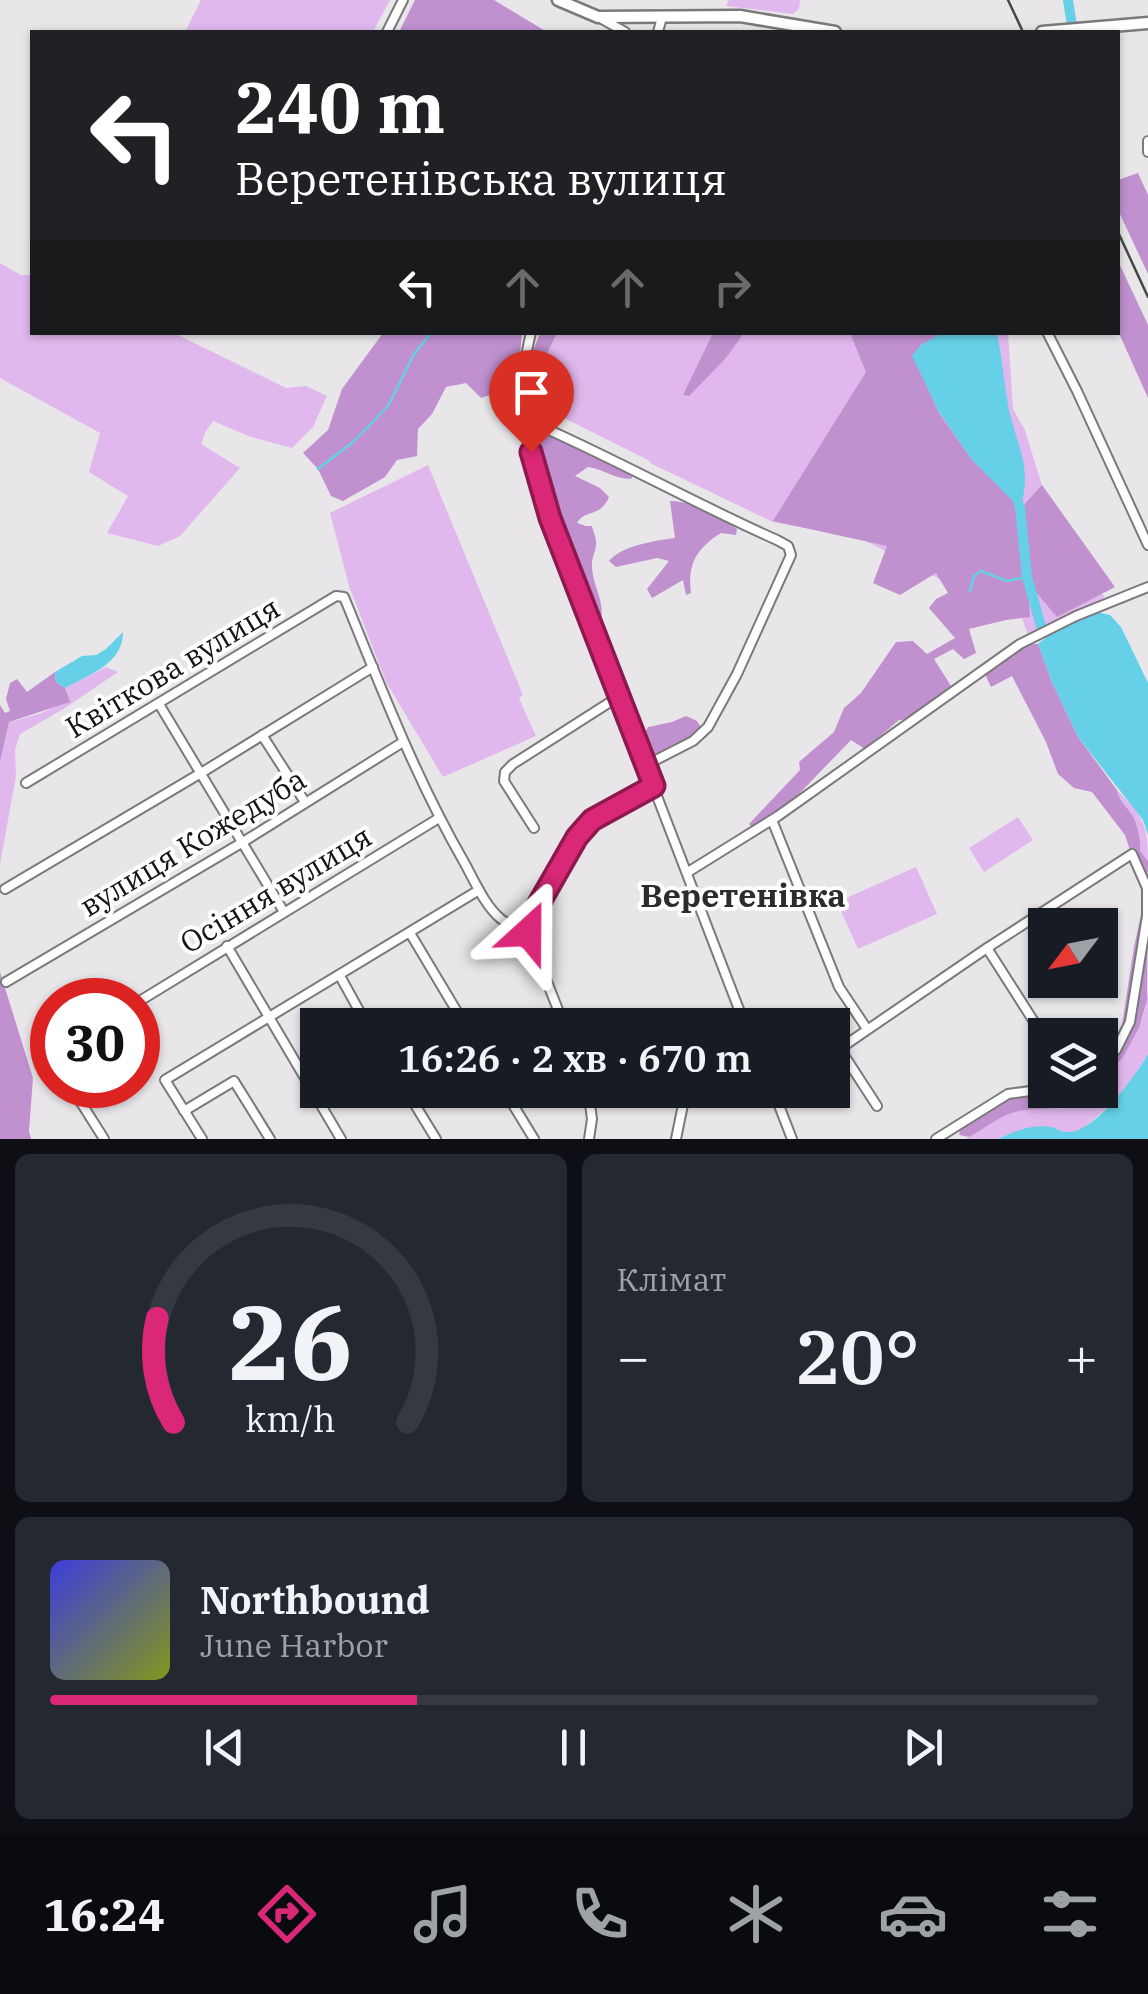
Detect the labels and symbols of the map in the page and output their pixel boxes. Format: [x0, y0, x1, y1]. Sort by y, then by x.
pin [489, 350, 574, 453]
street label: Квіткова вулиця [58, 587, 286, 746]
street label: вулиця Кожедуба [72, 759, 312, 925]
street label: Осіння вулиця [172, 816, 378, 961]
district label: Веретенівка [640, 874, 846, 916]
position arrow [476, 880, 580, 984]
north arrow [1028, 908, 1118, 998]
speed limit sign: 30 [30, 978, 160, 1108]

